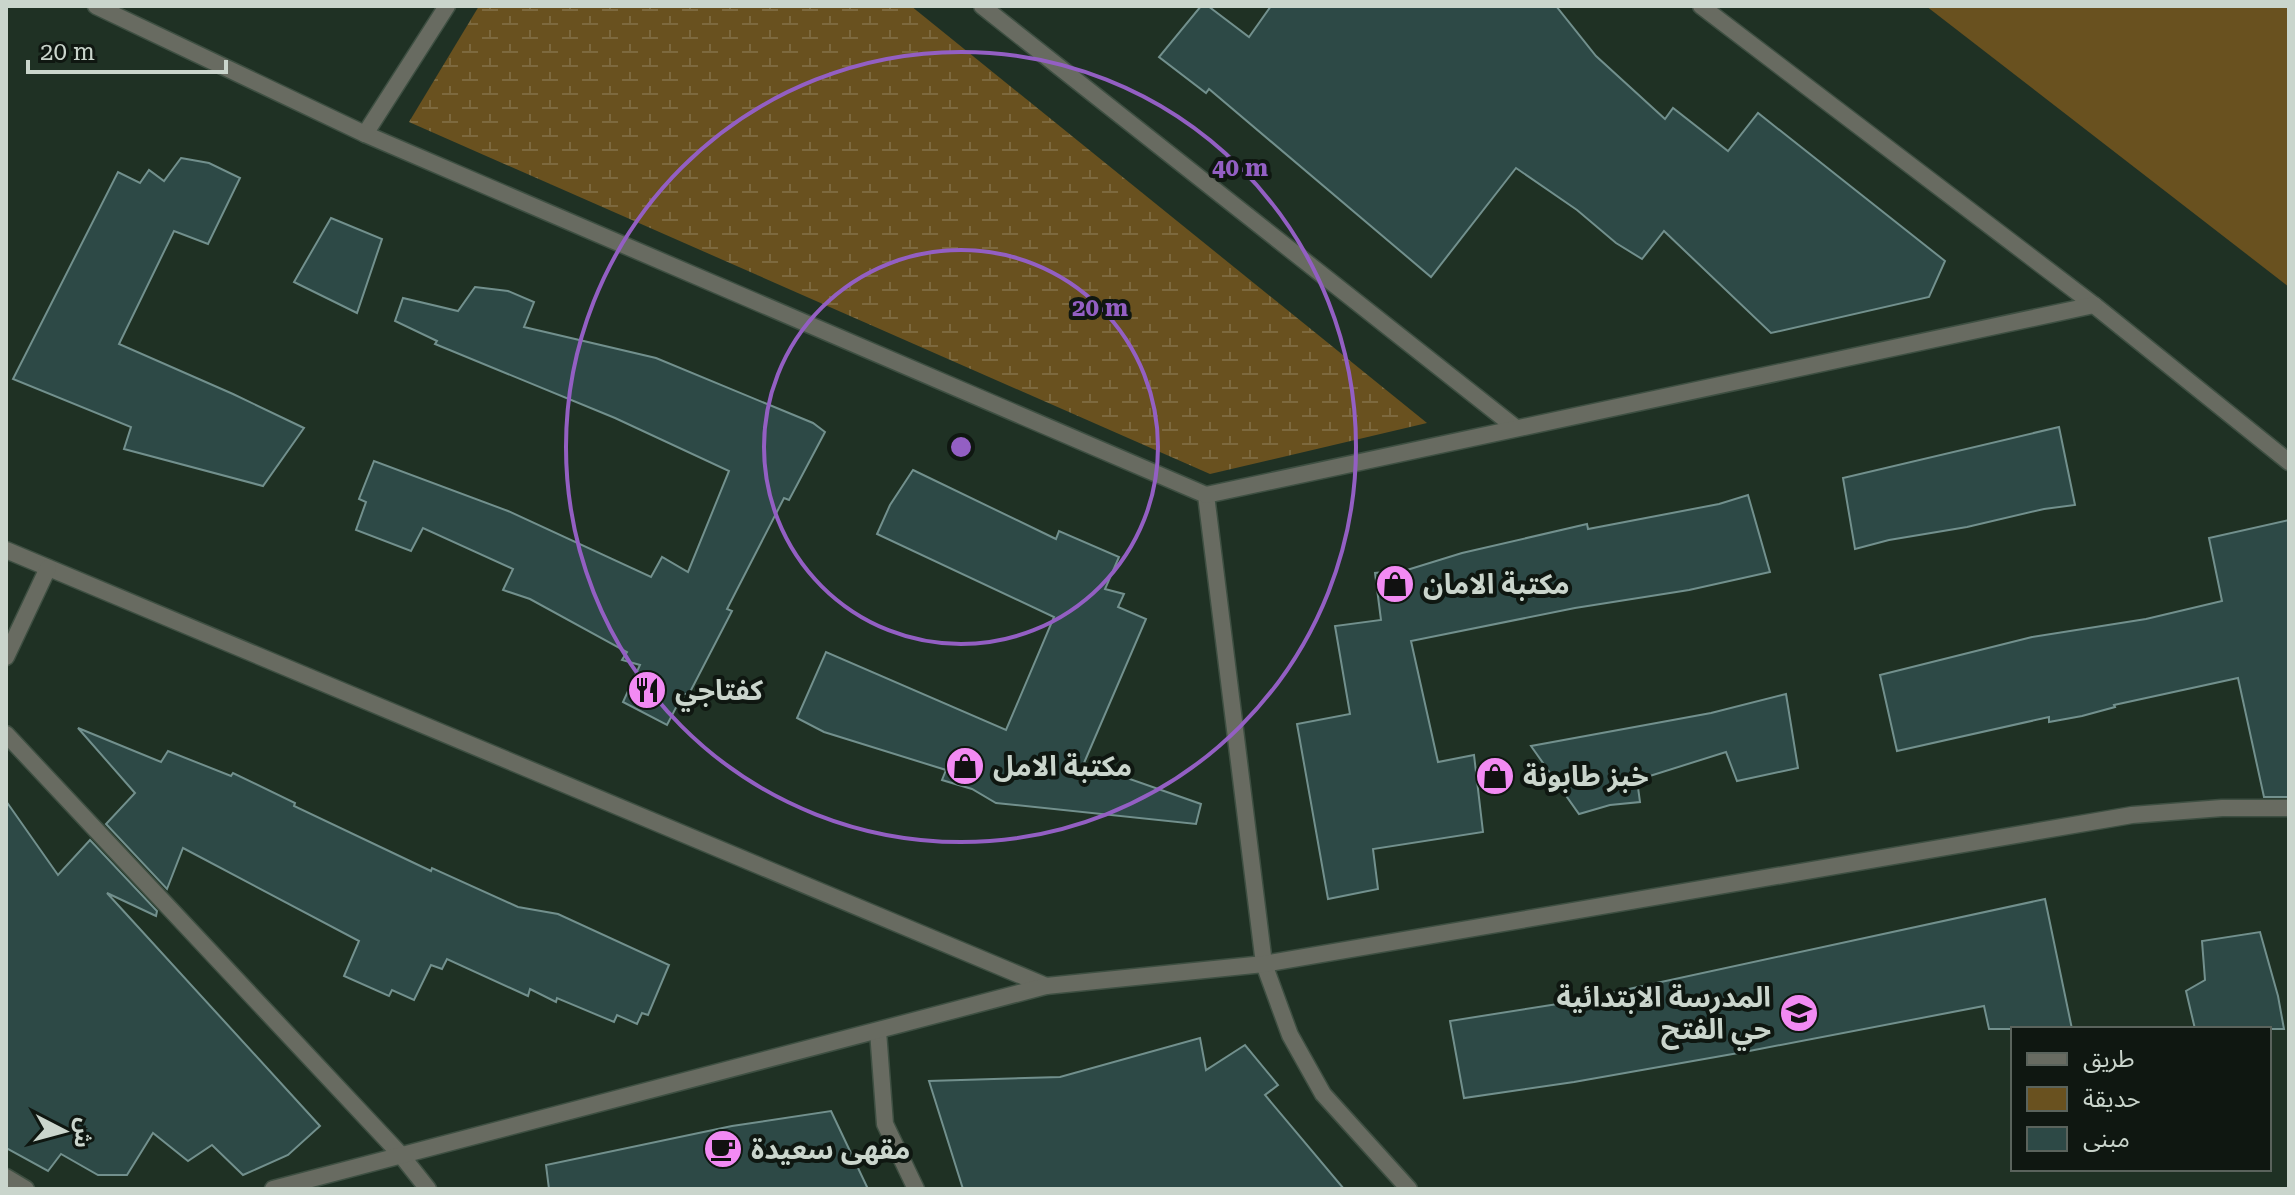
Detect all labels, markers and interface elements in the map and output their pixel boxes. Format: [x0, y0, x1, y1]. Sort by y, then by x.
scale bar [28, 24, 226, 74]
text: 20 m [40, 38, 95, 66]
text: 40 m [1212, 154, 1268, 182]
text: 20 m [1072, 294, 1128, 322]
centre of rings [947, 433, 975, 461]
shop icon: مكتبة الامان [1374, 563, 1416, 605]
place label: مكتبة الامان [1423, 568, 1570, 601]
restaurant icon: كفتاجي [626, 669, 668, 711]
place label: كفتاجي [675, 674, 763, 712]
shop icon: مكتبة الامل [944, 745, 986, 787]
place label: مكتبة الامل [993, 750, 1132, 783]
shop icon: خبز طابونة [1474, 755, 1516, 797]
place label: خبز طابونة [1523, 760, 1649, 793]
place label: المدرسة الابتدائية حي الفتح [1557, 981, 1771, 1051]
school or university icon: المدرسة الابتدائية حي الفتح [1778, 992, 1820, 1034]
legend [2011, 1027, 2271, 1171]
text: طريق [2083, 1045, 2135, 1074]
text: حديقة [2083, 1085, 2141, 1113]
north arrow [24, 1091, 104, 1171]
text: ش [69, 1117, 97, 1149]
text: مبنى [2083, 1125, 2130, 1153]
cafe icon: مقهى سعيدة [702, 1128, 744, 1170]
place label: مقهى سعيدة [751, 1133, 910, 1166]

